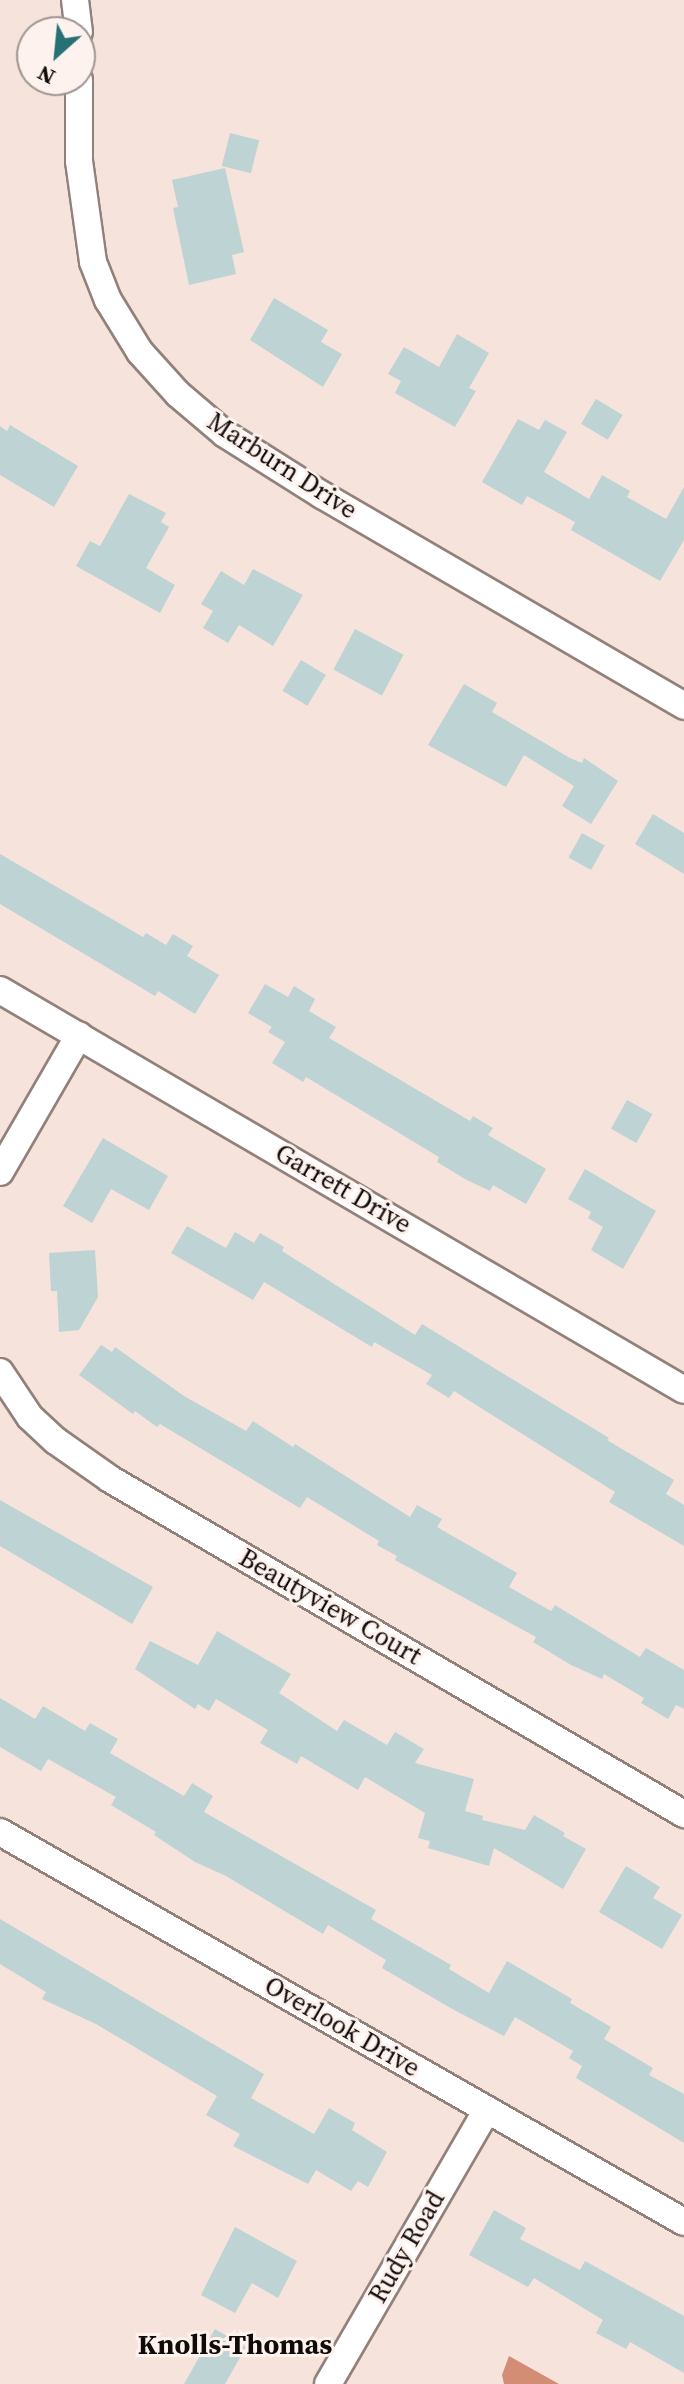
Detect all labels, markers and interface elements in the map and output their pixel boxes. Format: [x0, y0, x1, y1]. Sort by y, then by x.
north arrow [16, 16, 96, 96]
text: N [32, 59, 60, 93]
street label: Marburn Drive [201, 406, 363, 526]
street label: Garrett Drive [270, 1138, 416, 1240]
street label: Beautyview Court [233, 1542, 427, 1672]
street label: Overlook Drive [259, 1970, 425, 2084]
street label: Rudy Road [362, 2185, 452, 2309]
district label: Knolls-Thomas [138, 2327, 332, 2361]

